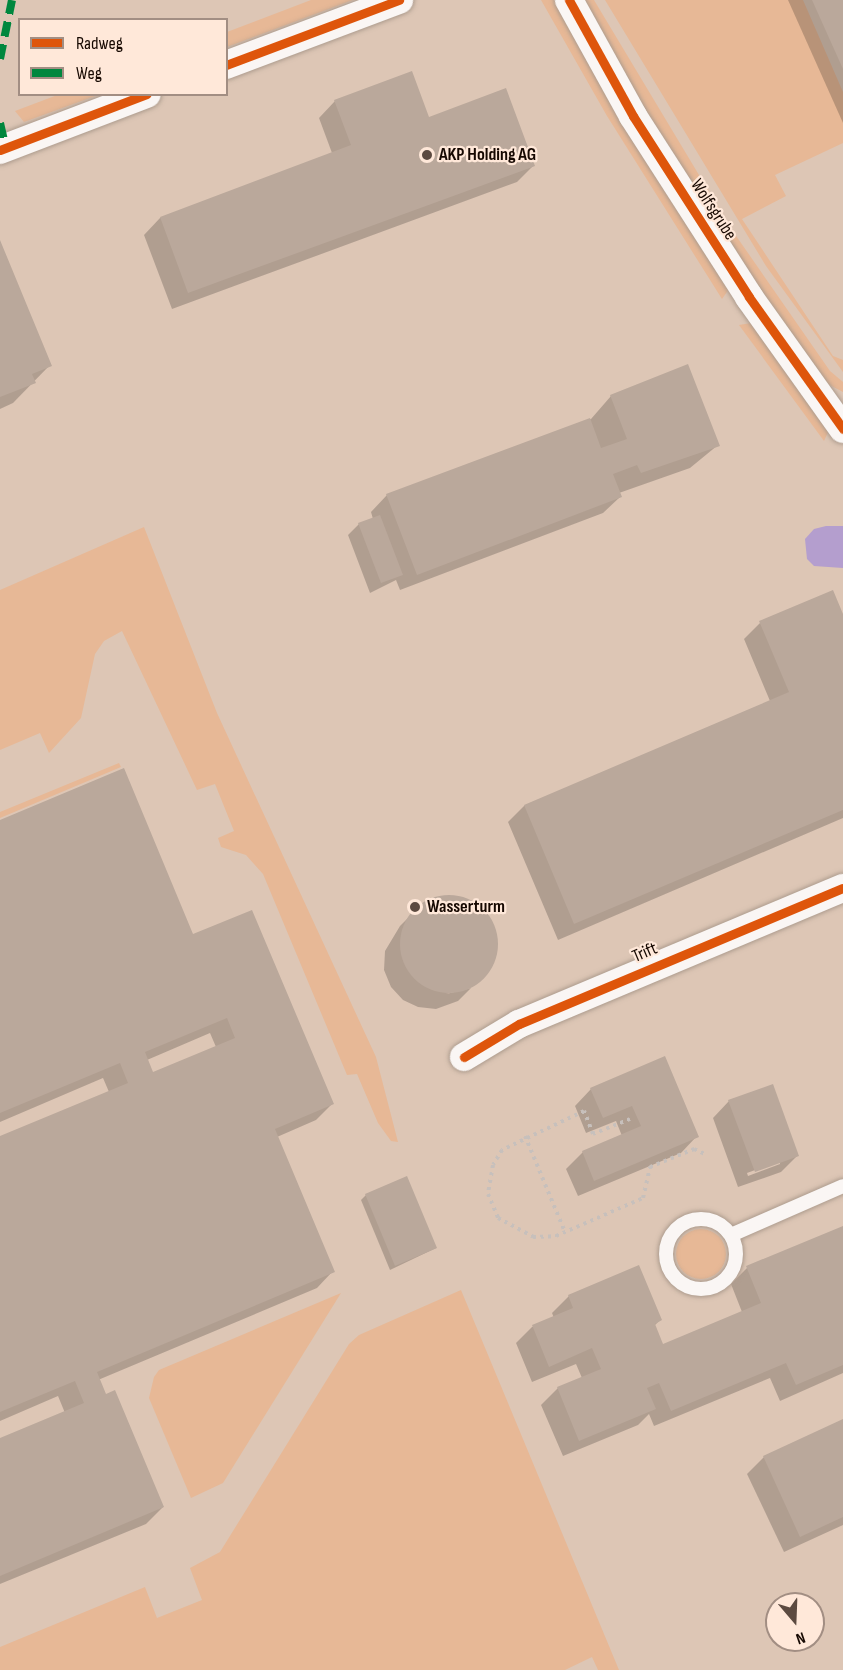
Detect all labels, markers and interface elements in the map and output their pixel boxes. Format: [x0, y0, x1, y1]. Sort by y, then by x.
legend [18, 18, 228, 96]
text: Radweg [76, 33, 123, 54]
text: Weg [76, 63, 102, 84]
place label: AKP Holding AG [439, 144, 536, 166]
marker: AKP Holding AG [420, 148, 434, 162]
street label: Wolfsgrube [685, 175, 741, 245]
place label: Wasserturm [427, 896, 505, 918]
marker: Wasserturm [408, 900, 422, 914]
street label: Trift [629, 938, 661, 968]
north arrow [765, 1592, 825, 1652]
text: N [793, 1627, 808, 1648]

